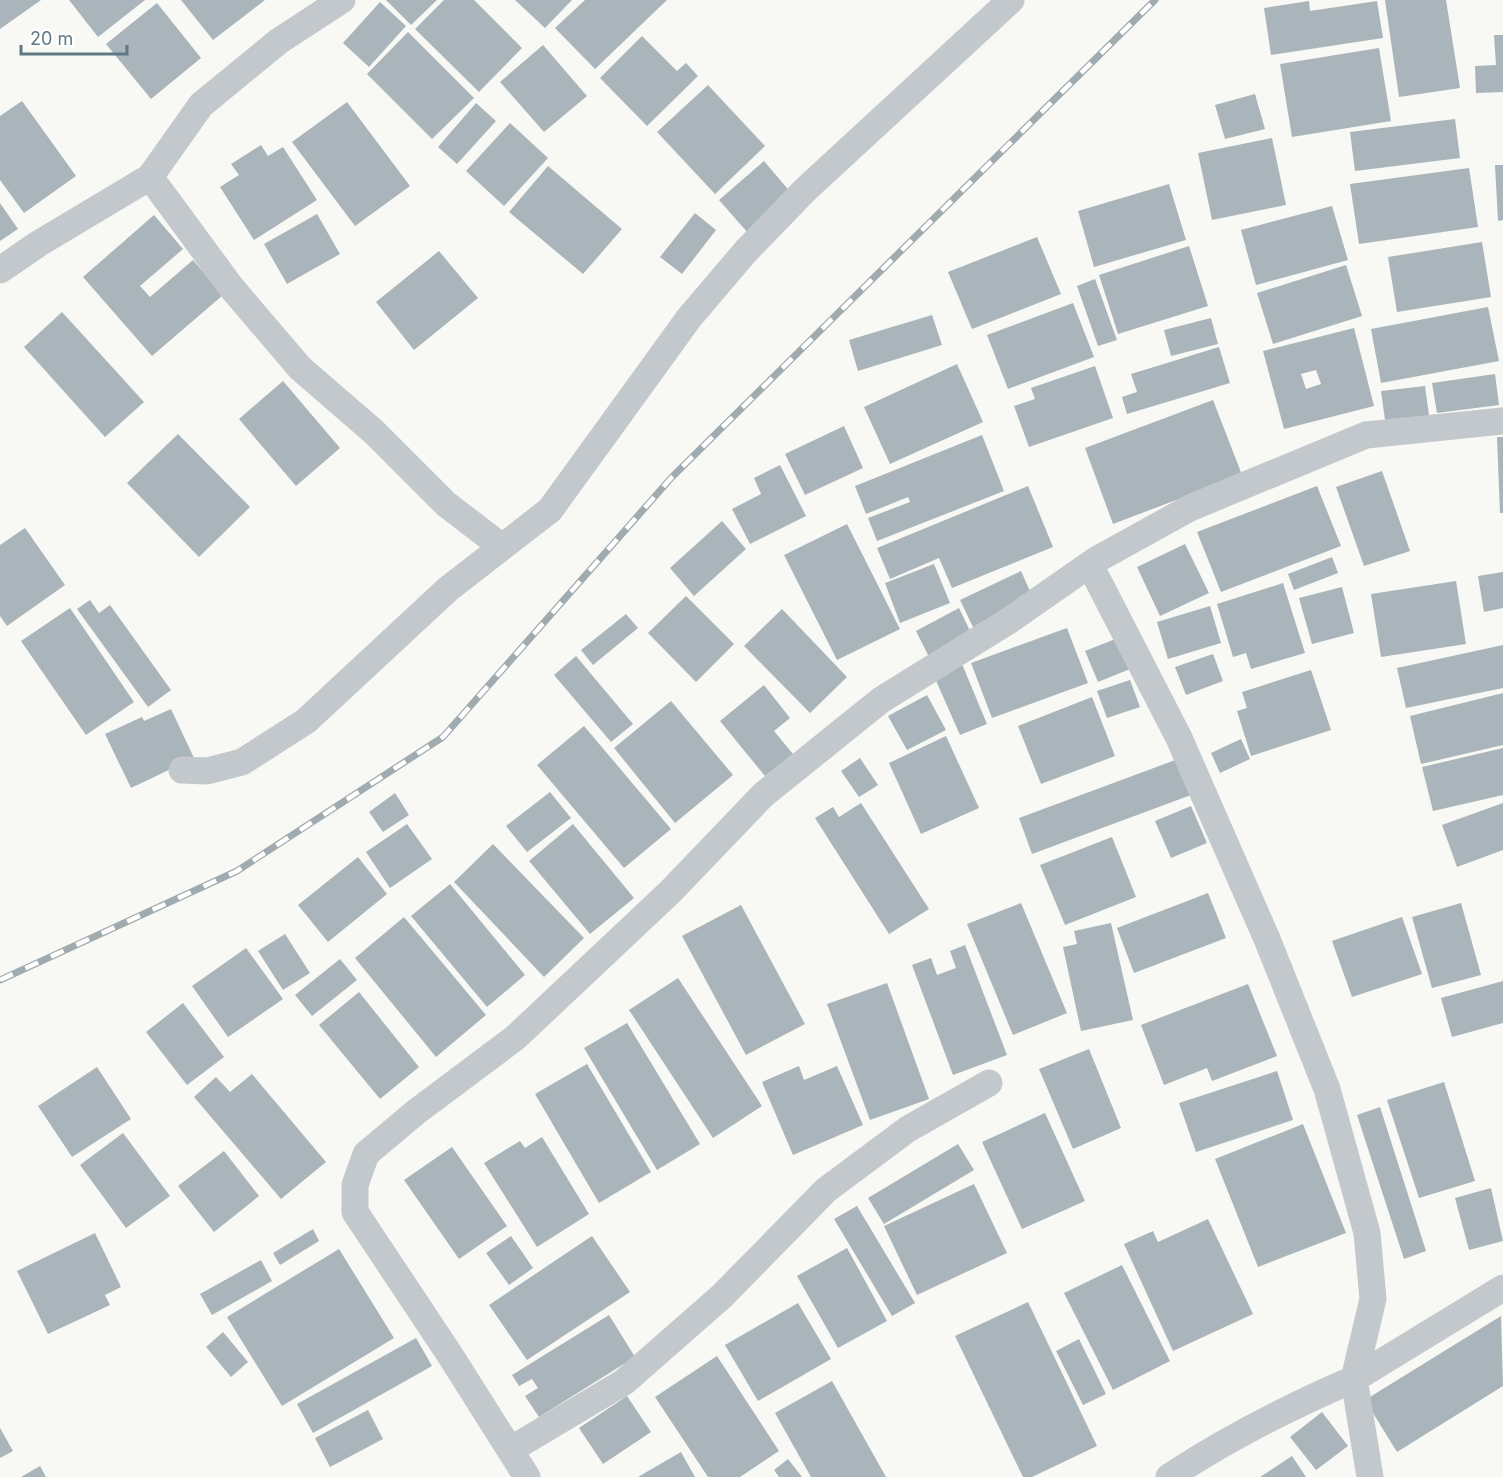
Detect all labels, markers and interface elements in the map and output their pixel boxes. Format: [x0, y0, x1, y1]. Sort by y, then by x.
scale bar [21, 18, 128, 56]
text: 20 m [30, 28, 73, 49]

